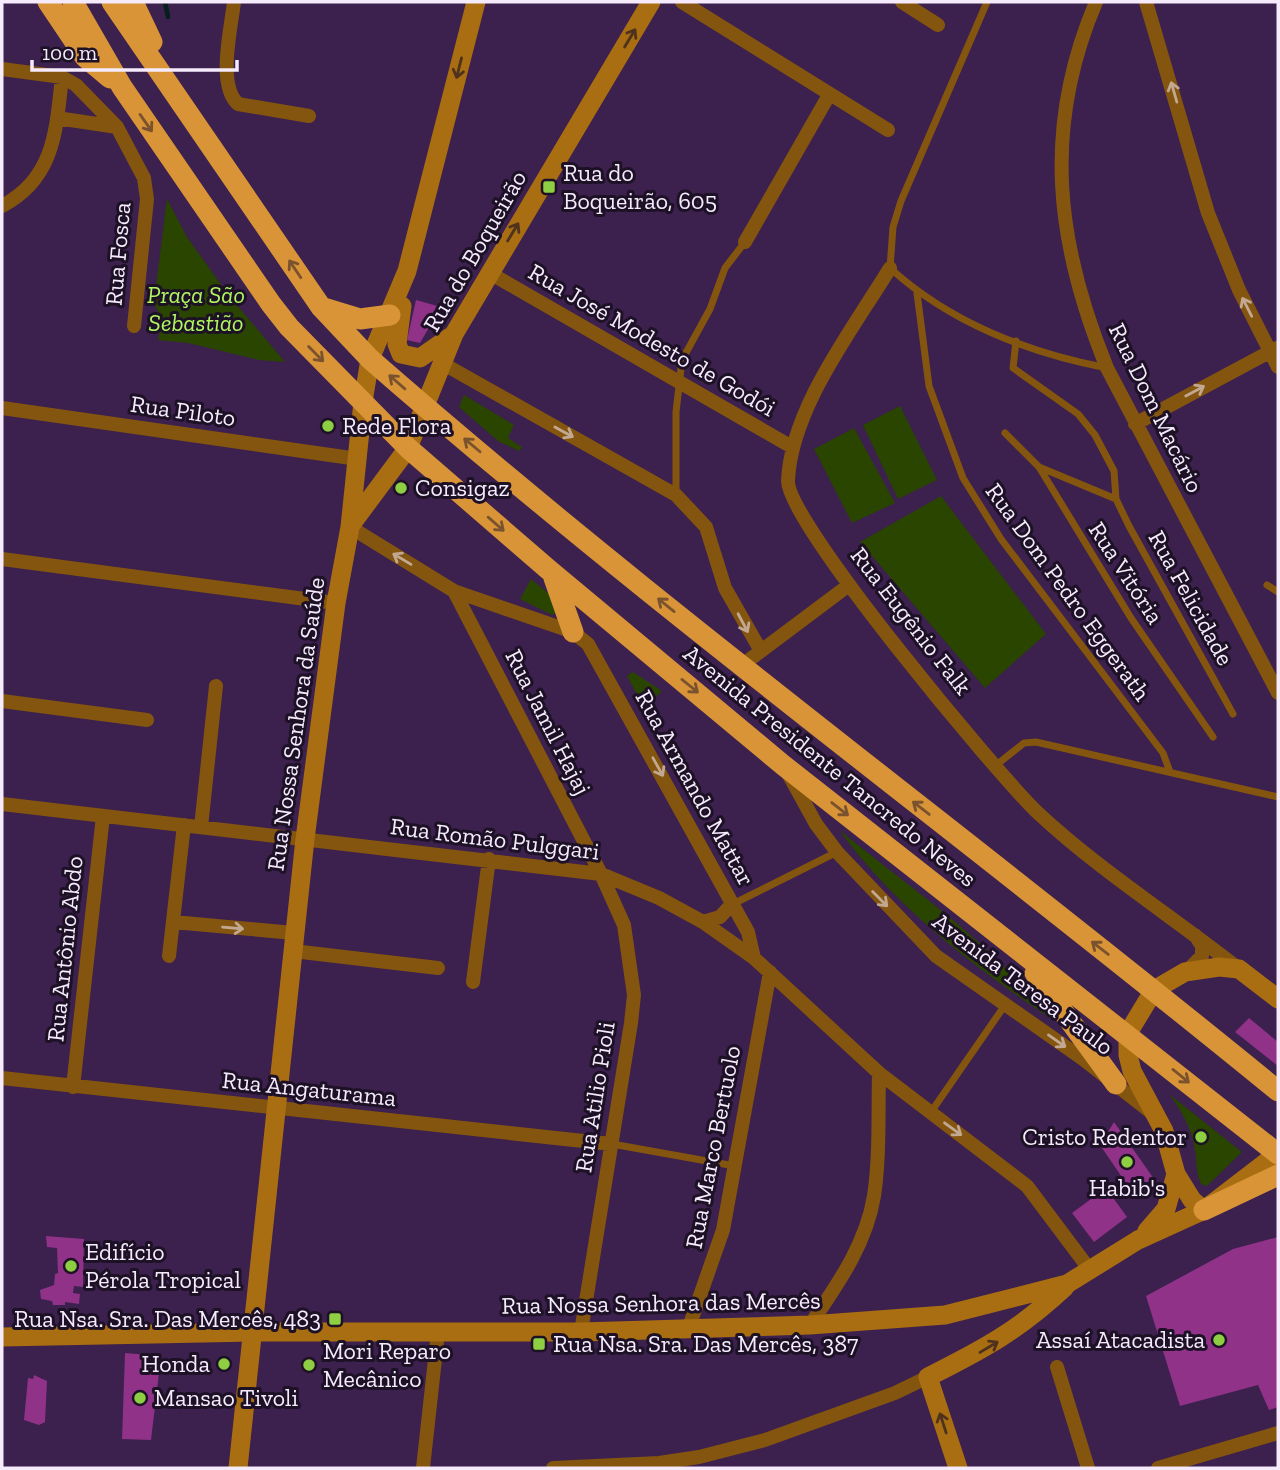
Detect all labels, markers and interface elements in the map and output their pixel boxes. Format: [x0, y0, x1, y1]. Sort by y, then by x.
scale bar [32, 28, 236, 72]
one-way arrow [623, 28, 637, 48]
text: 100 m [42, 40, 97, 65]
one-way arrow [452, 56, 465, 79]
one-way arrow [1167, 81, 1180, 104]
one-way arrow [139, 113, 153, 132]
place label: Rua do Boqueirão, 605 [563, 158, 717, 215]
street label: Rua do Boqueirão [417, 165, 532, 337]
marker: Rua do Boqueirão, 605 [541, 179, 557, 195]
street label: Rua Fosca [99, 201, 137, 307]
one-way arrow [506, 223, 520, 243]
street label: Rua José Modesto de Godói [524, 257, 781, 422]
one-way arrow [288, 260, 302, 279]
park label: Praça São Sebastião [147, 280, 245, 337]
one-way arrow [1240, 297, 1253, 318]
street label: Rua Dom Macário [1103, 318, 1210, 497]
one-way arrow [307, 346, 324, 363]
one-way arrow [389, 374, 407, 390]
one-way arrow [1184, 384, 1205, 397]
street label: Rua Piloto [129, 389, 237, 432]
place label: Rede Flora [342, 411, 452, 440]
marker: Rede Flora [320, 418, 336, 434]
one-way arrow [553, 425, 573, 439]
one-way arrow [463, 437, 481, 453]
place label: Consigaz [415, 473, 510, 502]
street label: Rua Dom Pedro Eggerath [980, 477, 1157, 707]
marker: Consigaz [393, 480, 409, 496]
one-way arrow [487, 516, 505, 532]
street label: Rua Vitória [1083, 516, 1170, 630]
street label: Rua Felicidade [1142, 525, 1240, 670]
street label: Rua Eugênio Falk [845, 541, 978, 701]
one-way arrow [392, 551, 412, 565]
street label: Rua Nossa Senhora da Saúde [261, 575, 330, 873]
one-way arrow [658, 597, 676, 613]
one-way arrow [737, 612, 750, 633]
street label: Avenida Presidente Tancredo Neves [678, 638, 983, 893]
street label: Rua Jamil Hajaj [499, 644, 597, 799]
one-way arrow [680, 678, 698, 694]
street label: Rua Armando Mattar [630, 685, 761, 891]
one-way arrow [651, 757, 665, 777]
one-way arrow [912, 800, 931, 815]
one-way arrow [830, 802, 848, 817]
street label: Rua Romão Pulggari [389, 811, 602, 866]
street label: Rua Antônio Abdo [40, 855, 89, 1043]
one-way arrow [871, 891, 888, 908]
street label: Avenida Teresa Paulo [927, 906, 1119, 1061]
one-way arrow [222, 922, 244, 935]
one-way arrow [1092, 940, 1110, 955]
street label: Rua Atilio Pioli [568, 1019, 621, 1174]
one-way arrow [1047, 1034, 1066, 1048]
street label: Rua Marco Bertuolo [679, 1043, 746, 1251]
street label: Rua Angaturama [221, 1065, 398, 1112]
one-way arrow [1171, 1068, 1189, 1084]
one-way arrow [943, 1121, 962, 1136]
place label: Cristo Redentor [1022, 1122, 1187, 1151]
marker: Cristo Redentor [1193, 1129, 1209, 1145]
marker: Habib's [1119, 1154, 1135, 1170]
place label: Habib's [1089, 1173, 1165, 1202]
place label: Edifício Pérola Tropical [85, 1237, 241, 1294]
marker: Edifício Pérola Tropical [63, 1258, 79, 1274]
street label: Rua Nossa Senhora das Mercês [501, 1285, 821, 1320]
place label: Rua Nsa. Sra. Das Mercês, 483 [14, 1304, 321, 1333]
marker: Rua Nsa. Sra. Das Mercês, 483 [327, 1311, 343, 1327]
place label: Assaí Atacadista [1036, 1325, 1205, 1354]
place label: Rua Nsa. Sra. Das Mercês, 387 [553, 1329, 858, 1358]
marker: Assaí Atacadista [1211, 1332, 1227, 1348]
place label: Mori Reparo Mecânico [323, 1336, 451, 1393]
marker: Rua Nsa. Sra. Das Mercês, 387 [531, 1336, 547, 1352]
one-way arrow [978, 1340, 999, 1353]
place label: Honda [142, 1349, 210, 1378]
marker: Honda [216, 1356, 232, 1372]
marker: Mori Reparo Mecânico [301, 1357, 317, 1373]
place label: Mansao Tivoli [154, 1383, 298, 1412]
marker: Mansao Tivoli [132, 1390, 148, 1406]
one-way arrow [936, 1412, 948, 1434]

